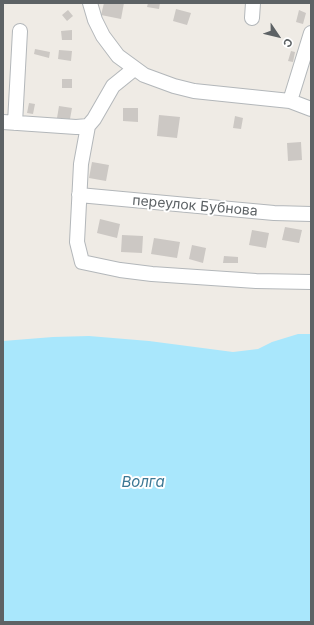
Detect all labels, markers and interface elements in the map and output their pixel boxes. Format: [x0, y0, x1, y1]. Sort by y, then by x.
north arrow [258, 16, 298, 56]
text: С [280, 36, 296, 50]
street label: переулок Бубнова [132, 192, 258, 220]
water label: Волга [121, 473, 165, 491]

